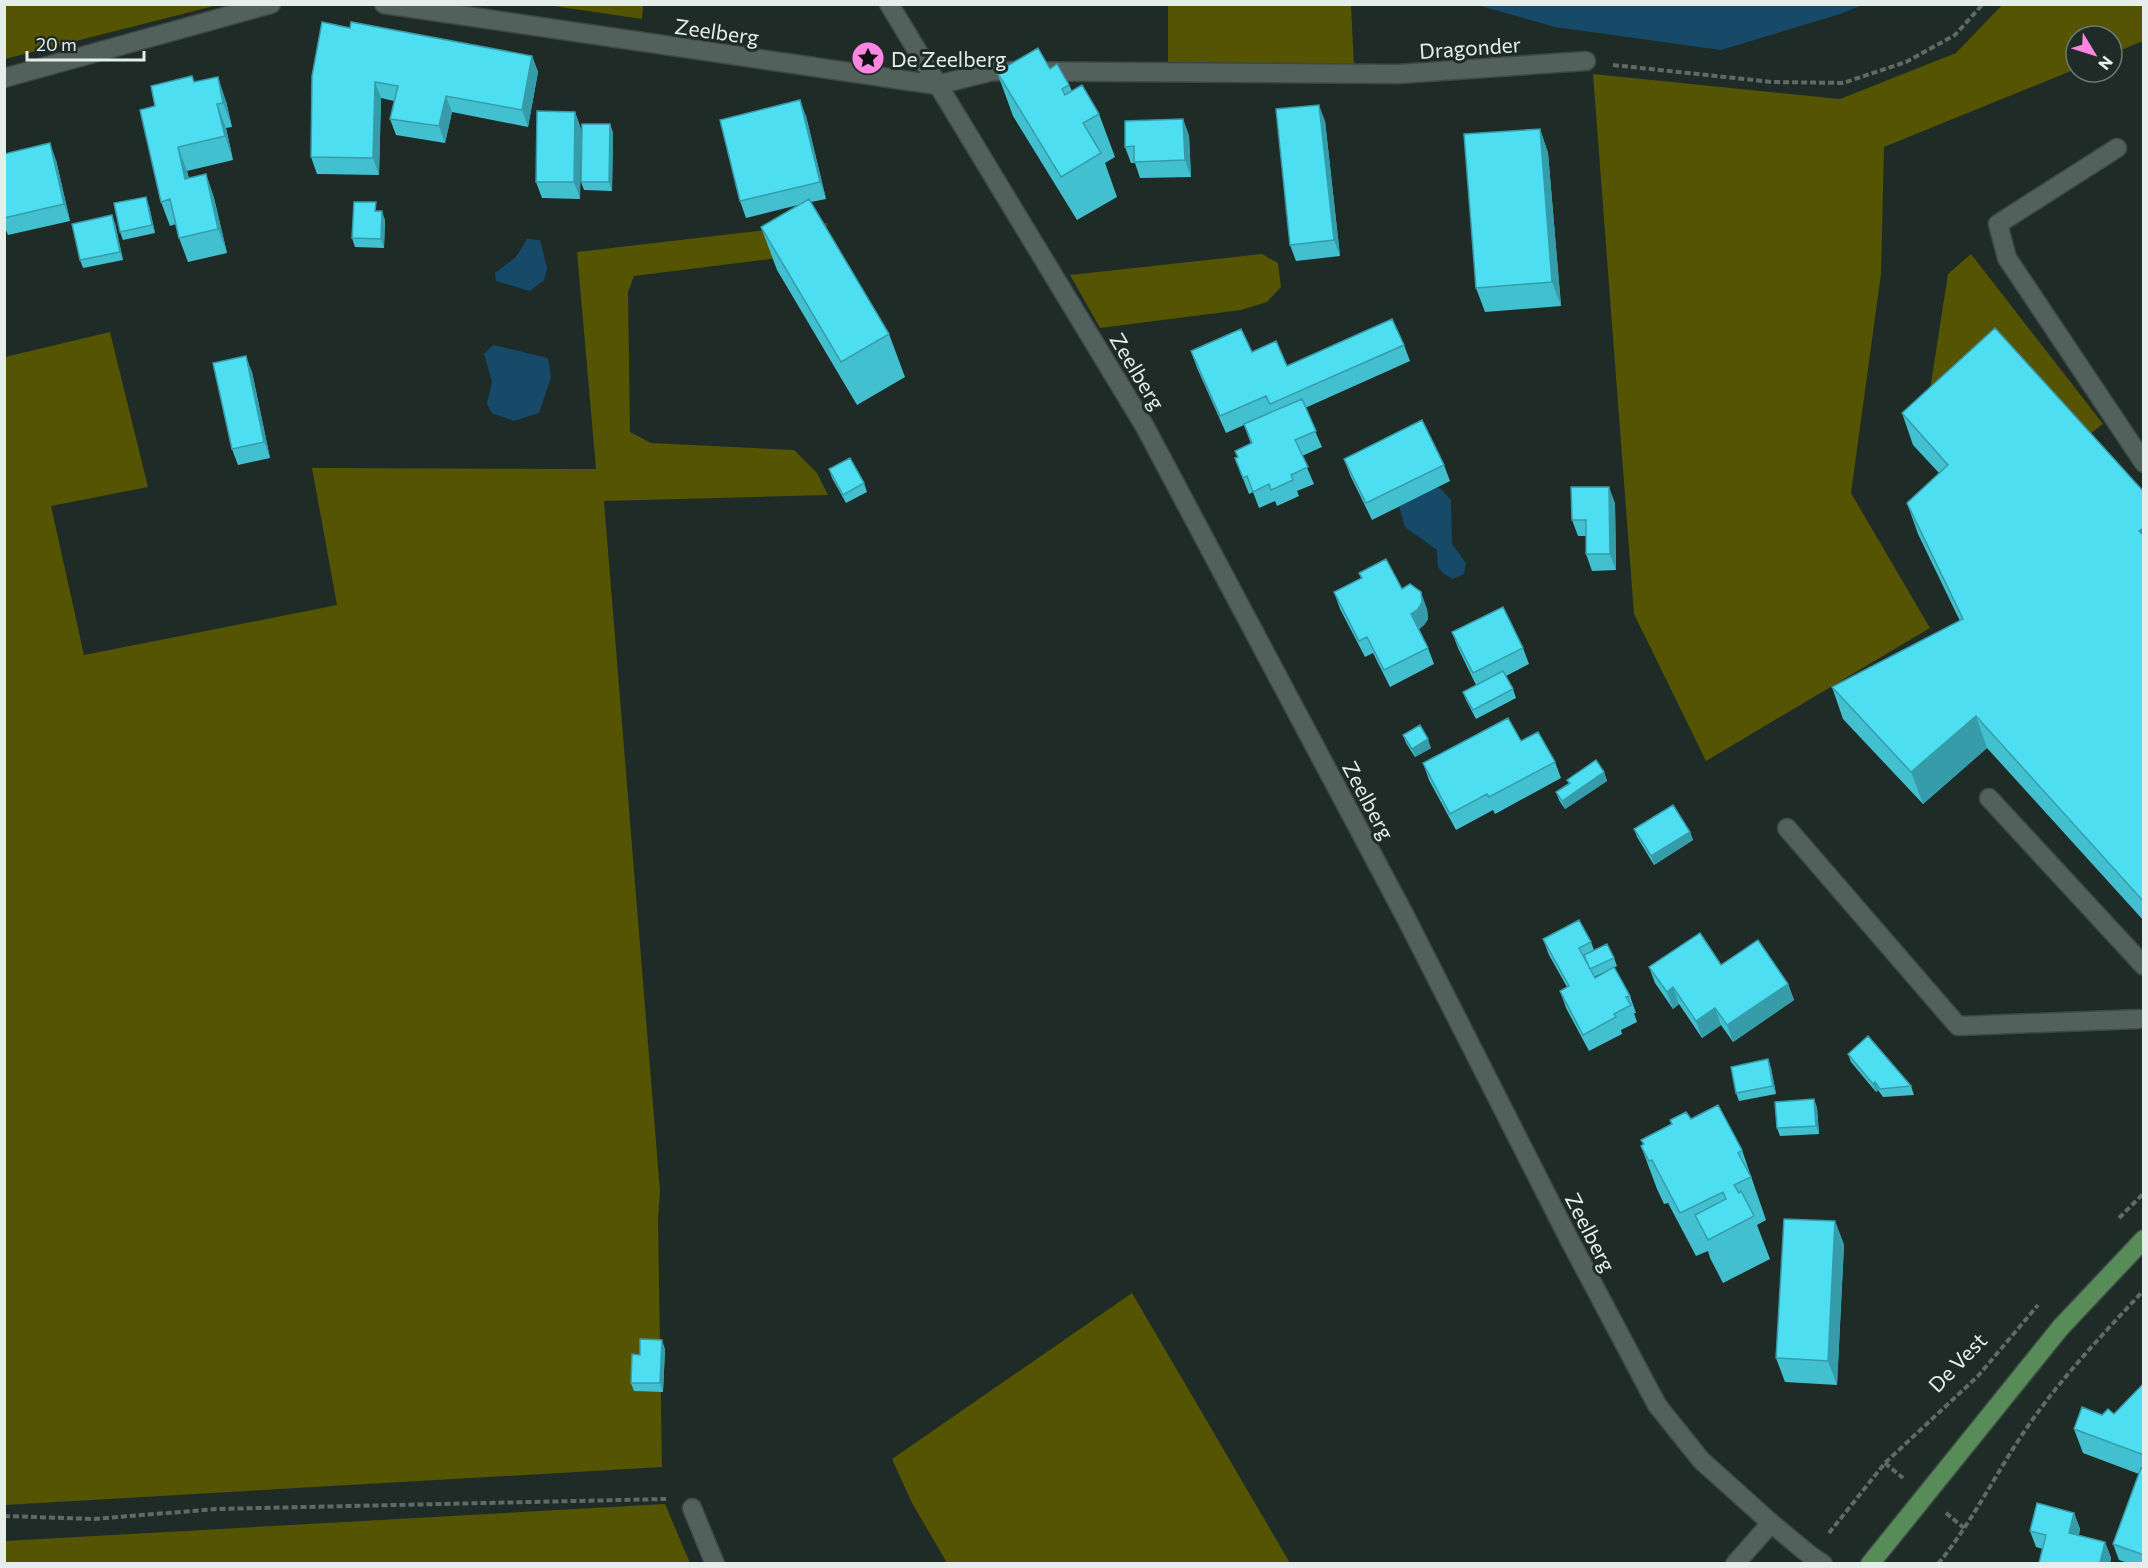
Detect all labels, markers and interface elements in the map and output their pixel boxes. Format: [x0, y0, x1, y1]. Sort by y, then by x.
street label: Zeelberg [673, 13, 761, 49]
scale bar [27, 24, 144, 62]
north arrow [2064, 24, 2124, 84]
street label: Dragonder [1418, 31, 1522, 63]
text: 20 m [36, 33, 77, 55]
place icon: De Zeelberg [850, 40, 886, 76]
place label: De Zeelberg [891, 46, 1006, 71]
text: N [2095, 53, 2117, 74]
street label: Zeelberg [1105, 328, 1171, 414]
street label: Zeelberg [1338, 757, 1400, 843]
street label: Zeelberg [1561, 1189, 1621, 1275]
street label: De Vest [1923, 1327, 1991, 1397]

